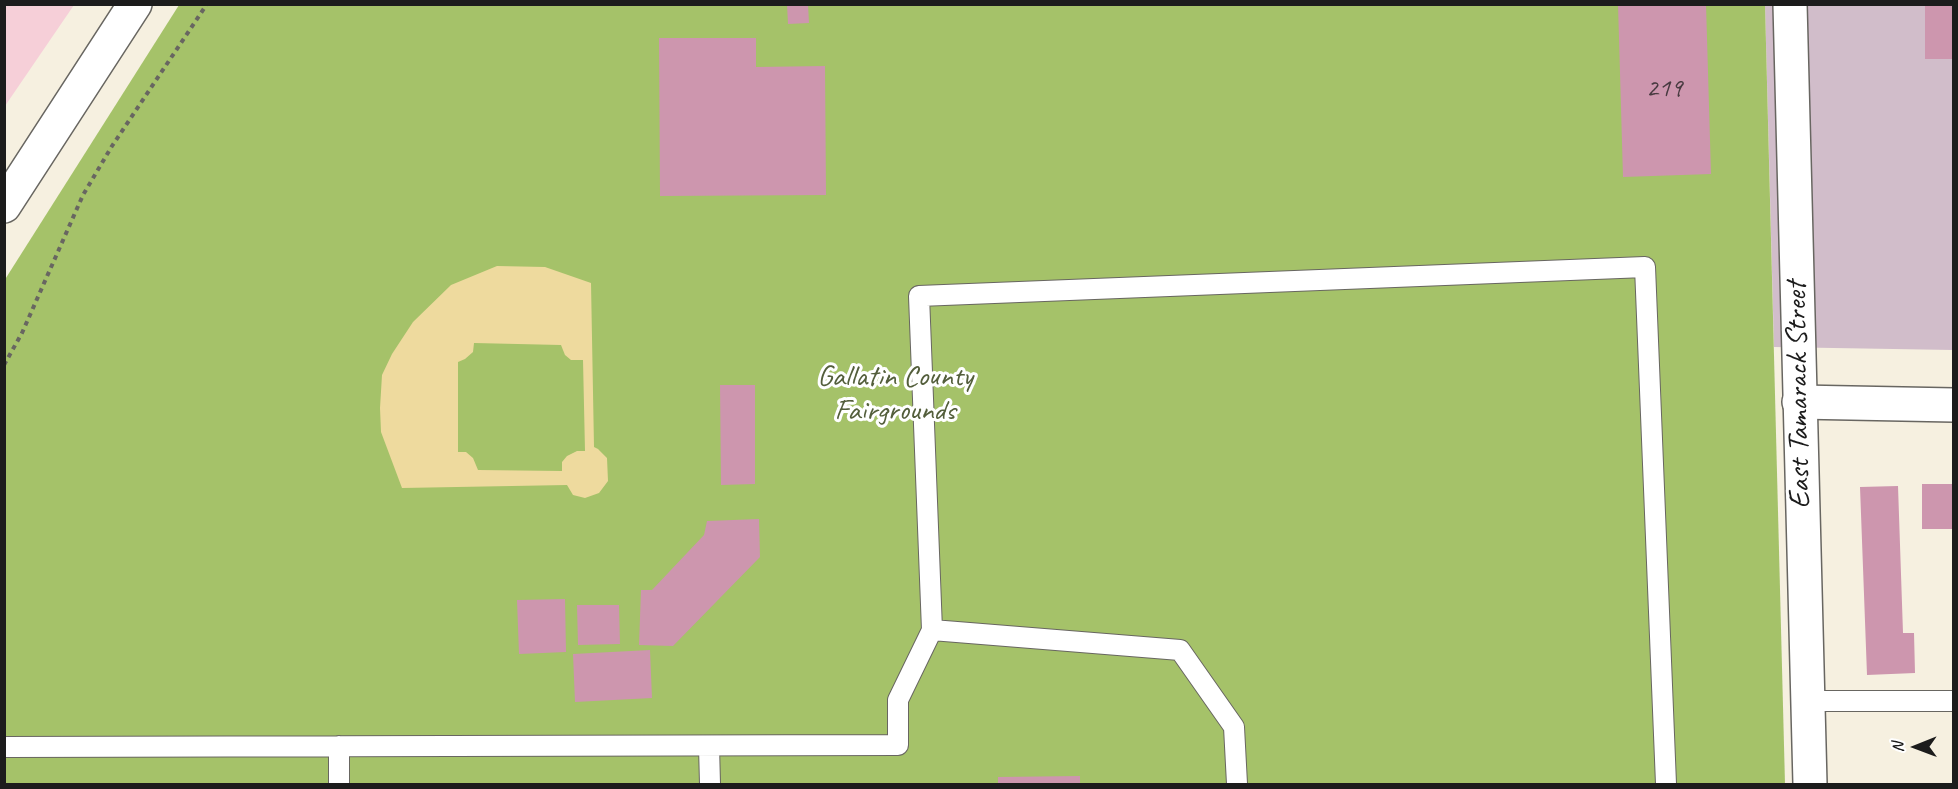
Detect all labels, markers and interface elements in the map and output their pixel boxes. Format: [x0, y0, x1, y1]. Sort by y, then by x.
house number: 219 [1646, 73, 1682, 105]
street label: East Tamarack Street [1779, 281, 1819, 509]
park label: Gallatin County Fairgrounds [817, 359, 973, 430]
north arrow [1886, 717, 1946, 777]
text: N [1888, 742, 1908, 752]

